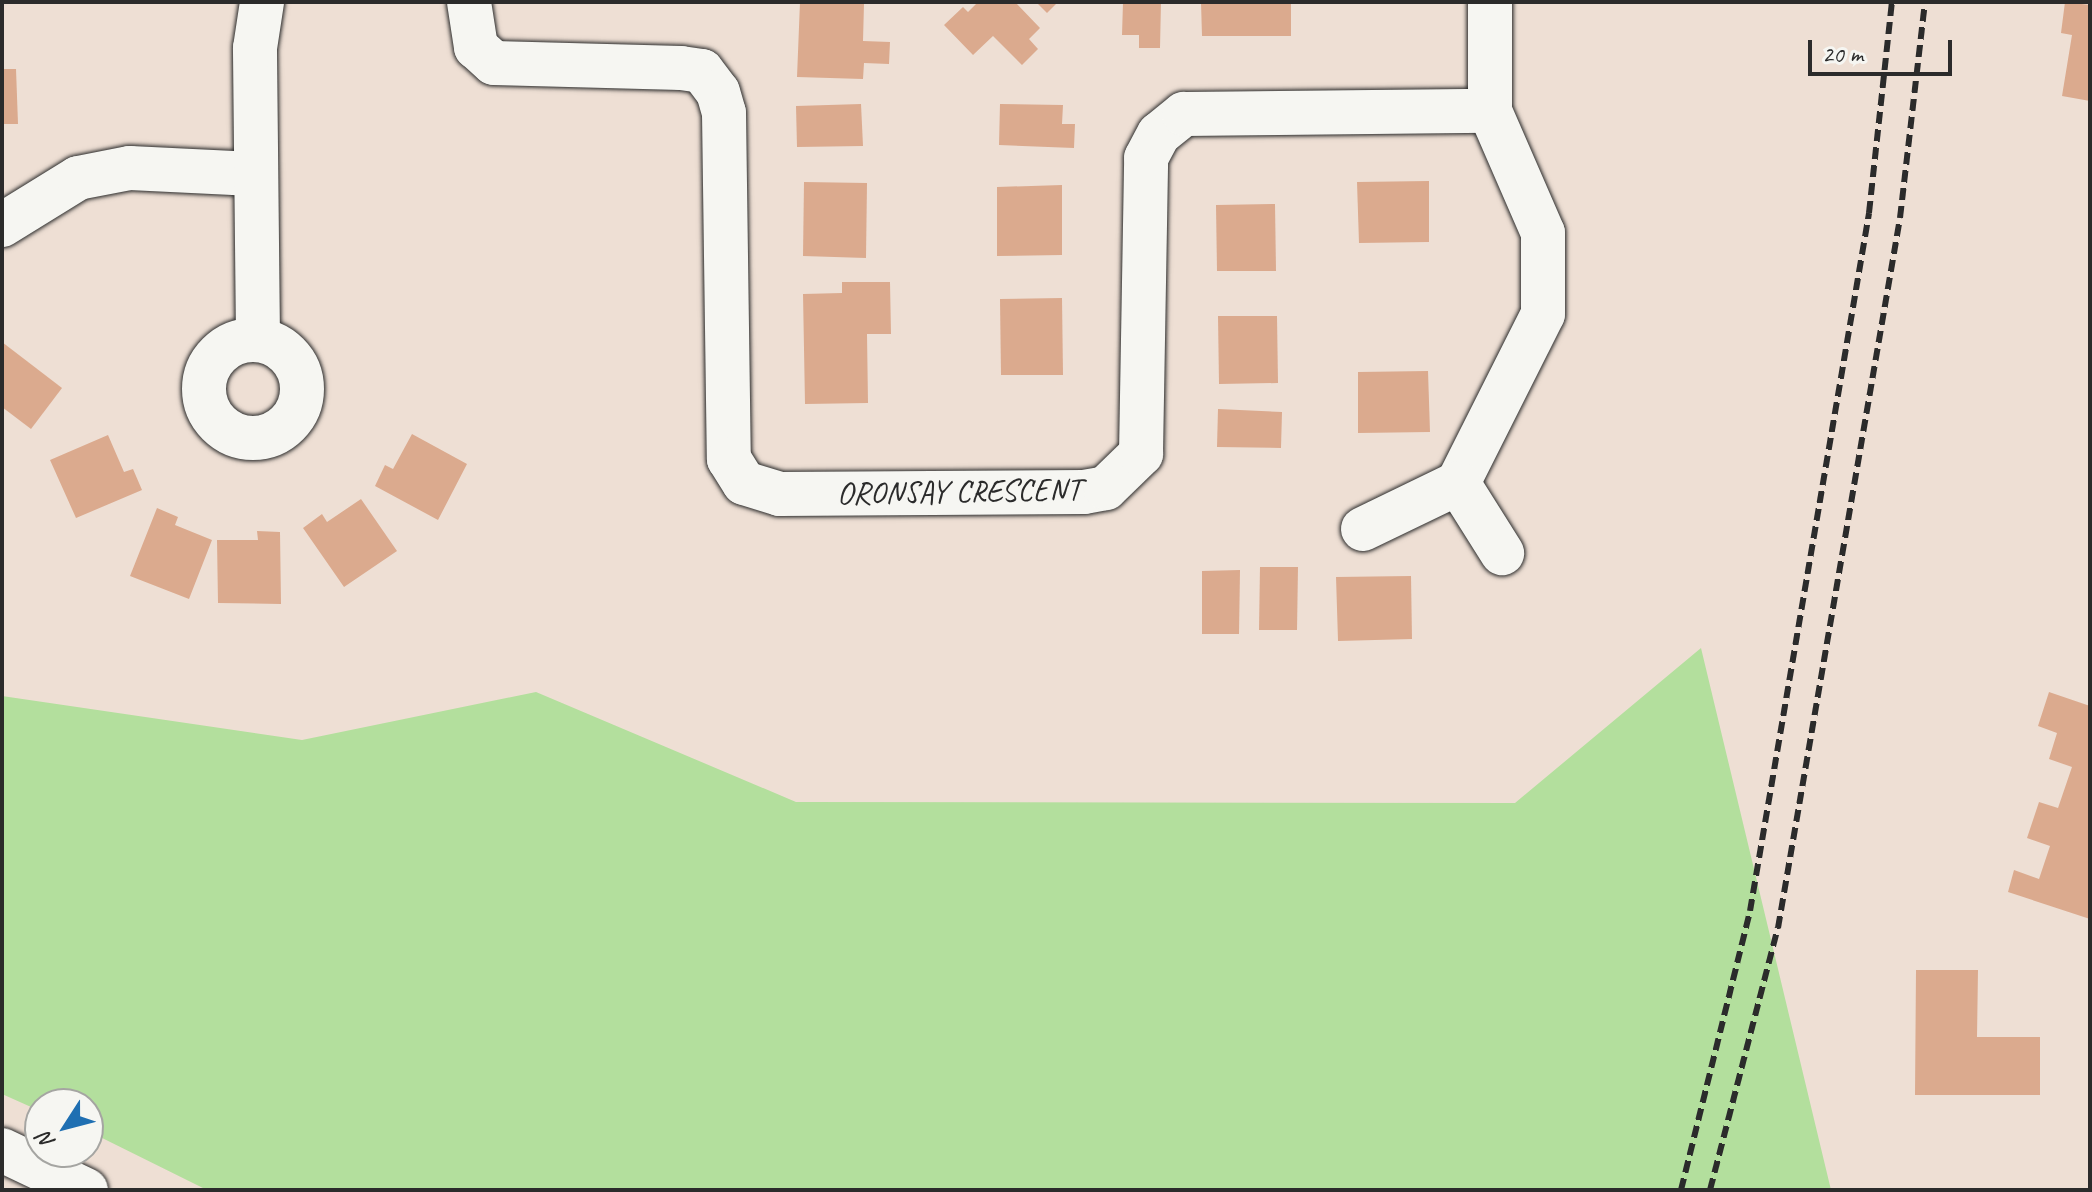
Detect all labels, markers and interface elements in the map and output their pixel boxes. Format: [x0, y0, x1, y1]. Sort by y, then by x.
scale bar [1812, 24, 1956, 74]
text: 20 m [1822, 39, 1863, 69]
street label: ORONSAY CRESCENT [836, 471, 1082, 513]
north arrow [24, 1088, 104, 1168]
text: N [31, 1127, 62, 1155]

